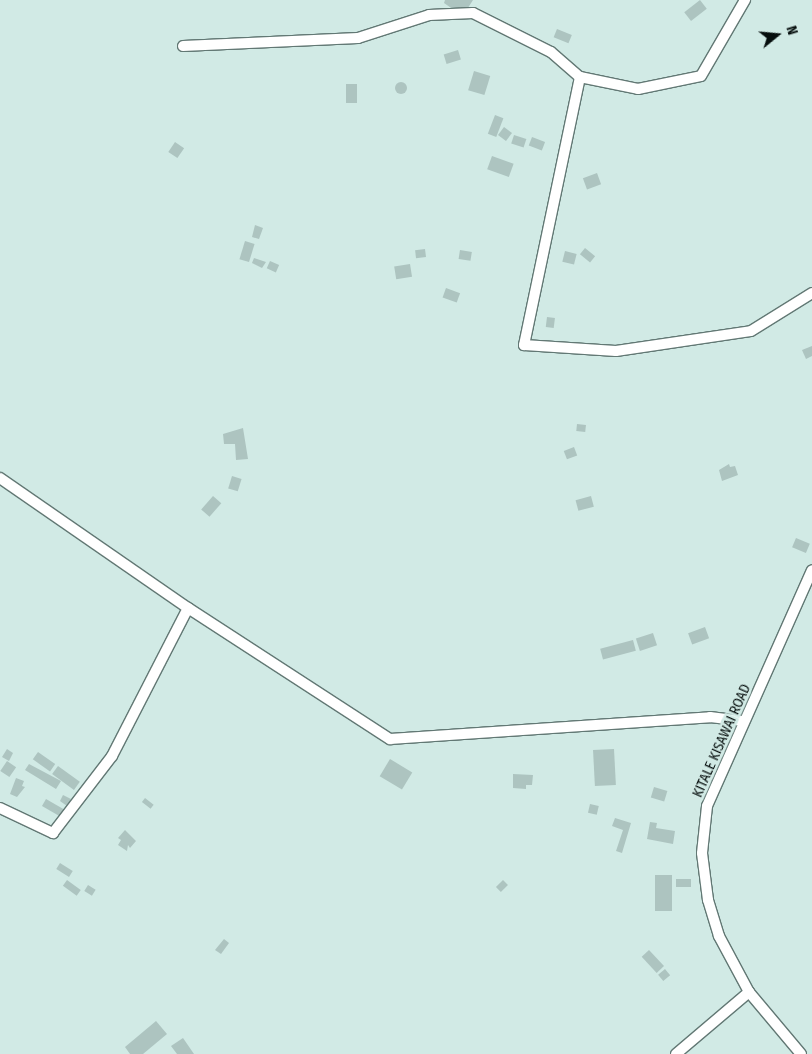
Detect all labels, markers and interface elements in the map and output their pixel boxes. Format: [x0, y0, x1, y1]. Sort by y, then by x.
north arrow [752, 10, 802, 60]
text: N [782, 24, 801, 37]
street label: KITALE KISAWAI ROAD [690, 682, 754, 800]

